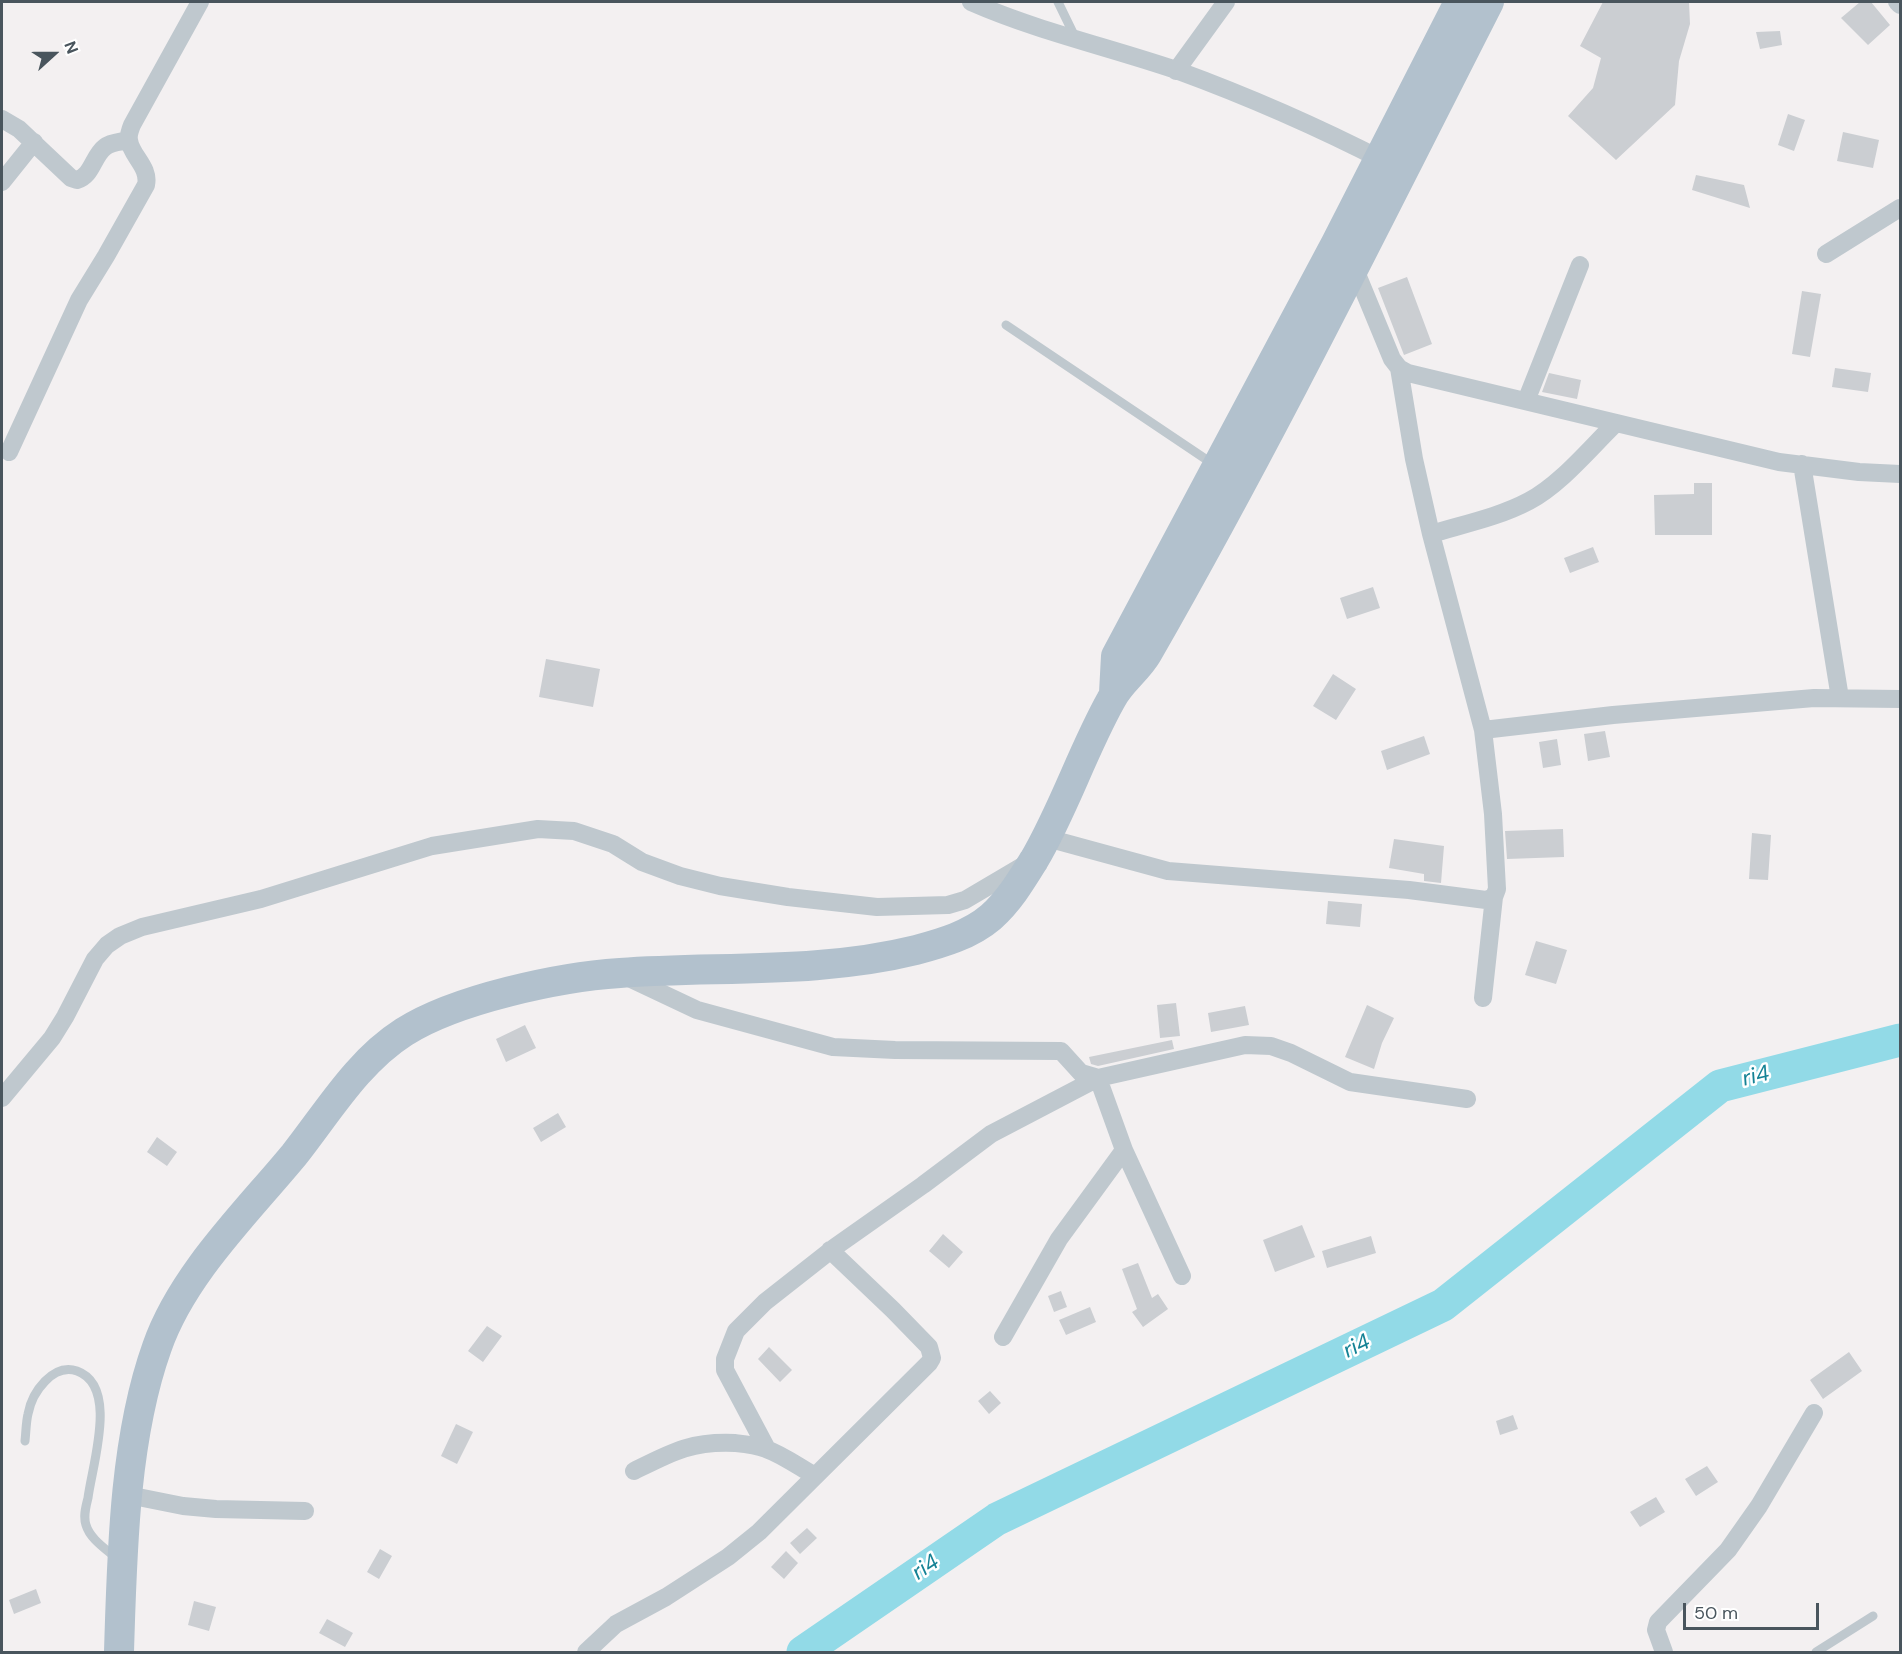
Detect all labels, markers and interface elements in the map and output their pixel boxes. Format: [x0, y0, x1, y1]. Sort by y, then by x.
north arrow [24, 24, 84, 84]
text: N [59, 38, 83, 57]
water label: ri4 [1740, 1061, 1772, 1093]
water label: ri4 [1339, 1329, 1375, 1365]
water label: ri4 [907, 1550, 945, 1586]
scale bar [1686, 1591, 1822, 1629]
text: 50 m [1694, 1601, 1738, 1625]

